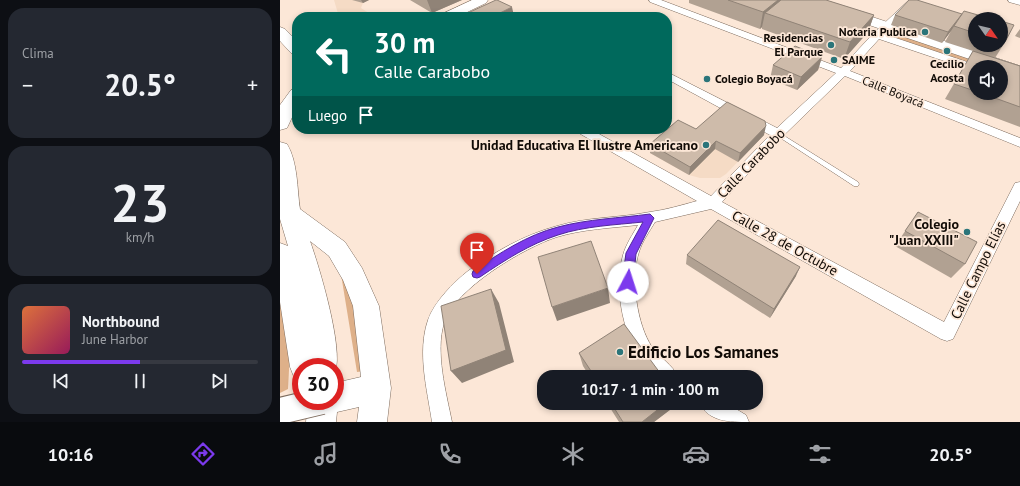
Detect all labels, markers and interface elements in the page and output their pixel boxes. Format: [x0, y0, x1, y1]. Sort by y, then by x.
north arrow [968, 12, 1008, 52]
map controls [968, 12, 1008, 100]
text: 30 m [374, 24, 435, 61]
place label: Notaria Publica [839, 24, 917, 39]
marker: Notaria Publica [920, 27, 930, 37]
icon: left [308, 28, 360, 80]
place label: Residencias El Parque [763, 30, 823, 59]
marker: Residencias El Parque [826, 40, 836, 50]
text: Clima [22, 45, 54, 62]
marker: Cecilio Acosta [942, 46, 952, 56]
place label: SAIME [842, 52, 875, 67]
marker: SAIME [829, 55, 839, 65]
place label: Cecilio Acosta [930, 56, 965, 85]
text: Calle Carabobo [374, 60, 490, 83]
button: sound [968, 60, 1008, 100]
text: 20.5° [104, 65, 176, 104]
text: − [22, 71, 33, 99]
text: + [247, 71, 258, 99]
place label: Colegio Boyacá [715, 71, 793, 86]
street label: Calle Boyacá [860, 72, 926, 111]
marker: Colegio Boyacá [702, 74, 712, 84]
icon: arrive [355, 104, 377, 126]
text: Luego [308, 106, 347, 125]
street label: Calle Carabobo [713, 124, 789, 202]
place label: Unidad Educativa El Ilustre Americano [471, 136, 698, 154]
marker: Unidad Educativa El Ilustre Americano [701, 140, 711, 150]
text: 23 [111, 169, 169, 236]
street label: Calle 28 de Octubre [729, 206, 841, 280]
place label: Colegio "Juan XXIII" [889, 215, 959, 249]
street label: Calle Campo Elías [947, 218, 1010, 322]
marker: Colegio "Juan XXIII" [962, 227, 972, 237]
text: km/h [126, 229, 154, 246]
pin [460, 233, 494, 274]
icon: arrive [466, 239, 488, 261]
position arrow [607, 261, 649, 303]
text: Northbound [82, 312, 159, 331]
text: June Harbor [82, 331, 148, 348]
place label: Edificio Los Samanes [628, 341, 779, 363]
marker: Edificio Los Samanes [615, 347, 625, 357]
speed limit sign: 30 [292, 358, 344, 410]
icon: previous [50, 370, 72, 392]
icon: pause [129, 370, 151, 392]
icon: next [208, 370, 230, 392]
text: 10:17 · 1 min · 100 m [581, 380, 719, 399]
icon: directions [189, 440, 217, 468]
icon: music [312, 440, 340, 468]
icon: phone [436, 440, 464, 468]
icon: climate [559, 440, 587, 468]
icon: car [682, 440, 710, 468]
icon: filters [806, 440, 834, 468]
text: 10:16 [48, 443, 93, 466]
text: 20.5° [929, 443, 972, 466]

